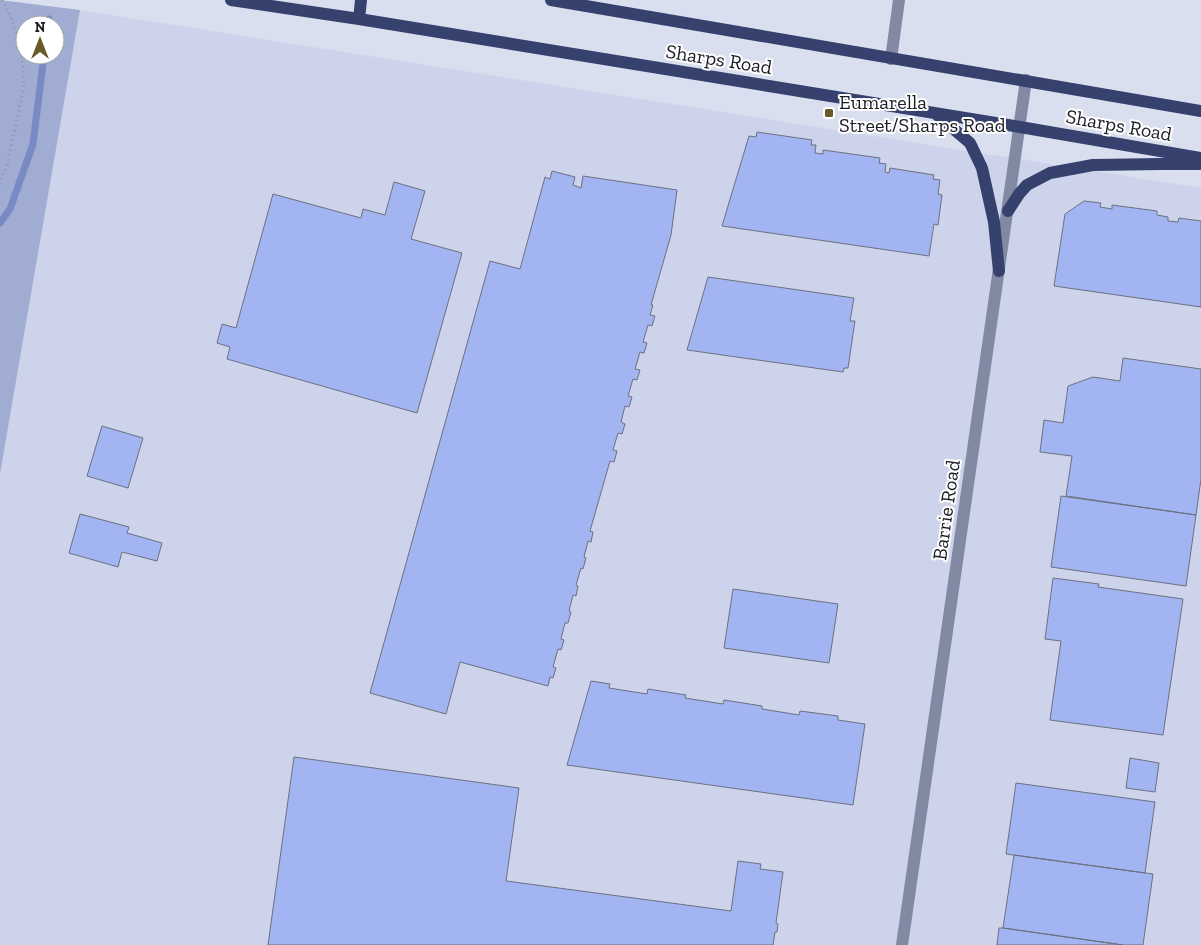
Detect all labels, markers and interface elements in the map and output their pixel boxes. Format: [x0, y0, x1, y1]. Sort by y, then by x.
north arrow [15, 15, 65, 65]
text: N [35, 19, 46, 36]
street label: Sharps Road [664, 39, 774, 79]
place label: Eumarella Street/Sharps Road [839, 90, 1006, 137]
street label: Sharps Road [1064, 104, 1174, 146]
marker: Eumarella Street/Sharps Road [823, 107, 835, 119]
street label: Barrie Road [927, 458, 965, 562]

